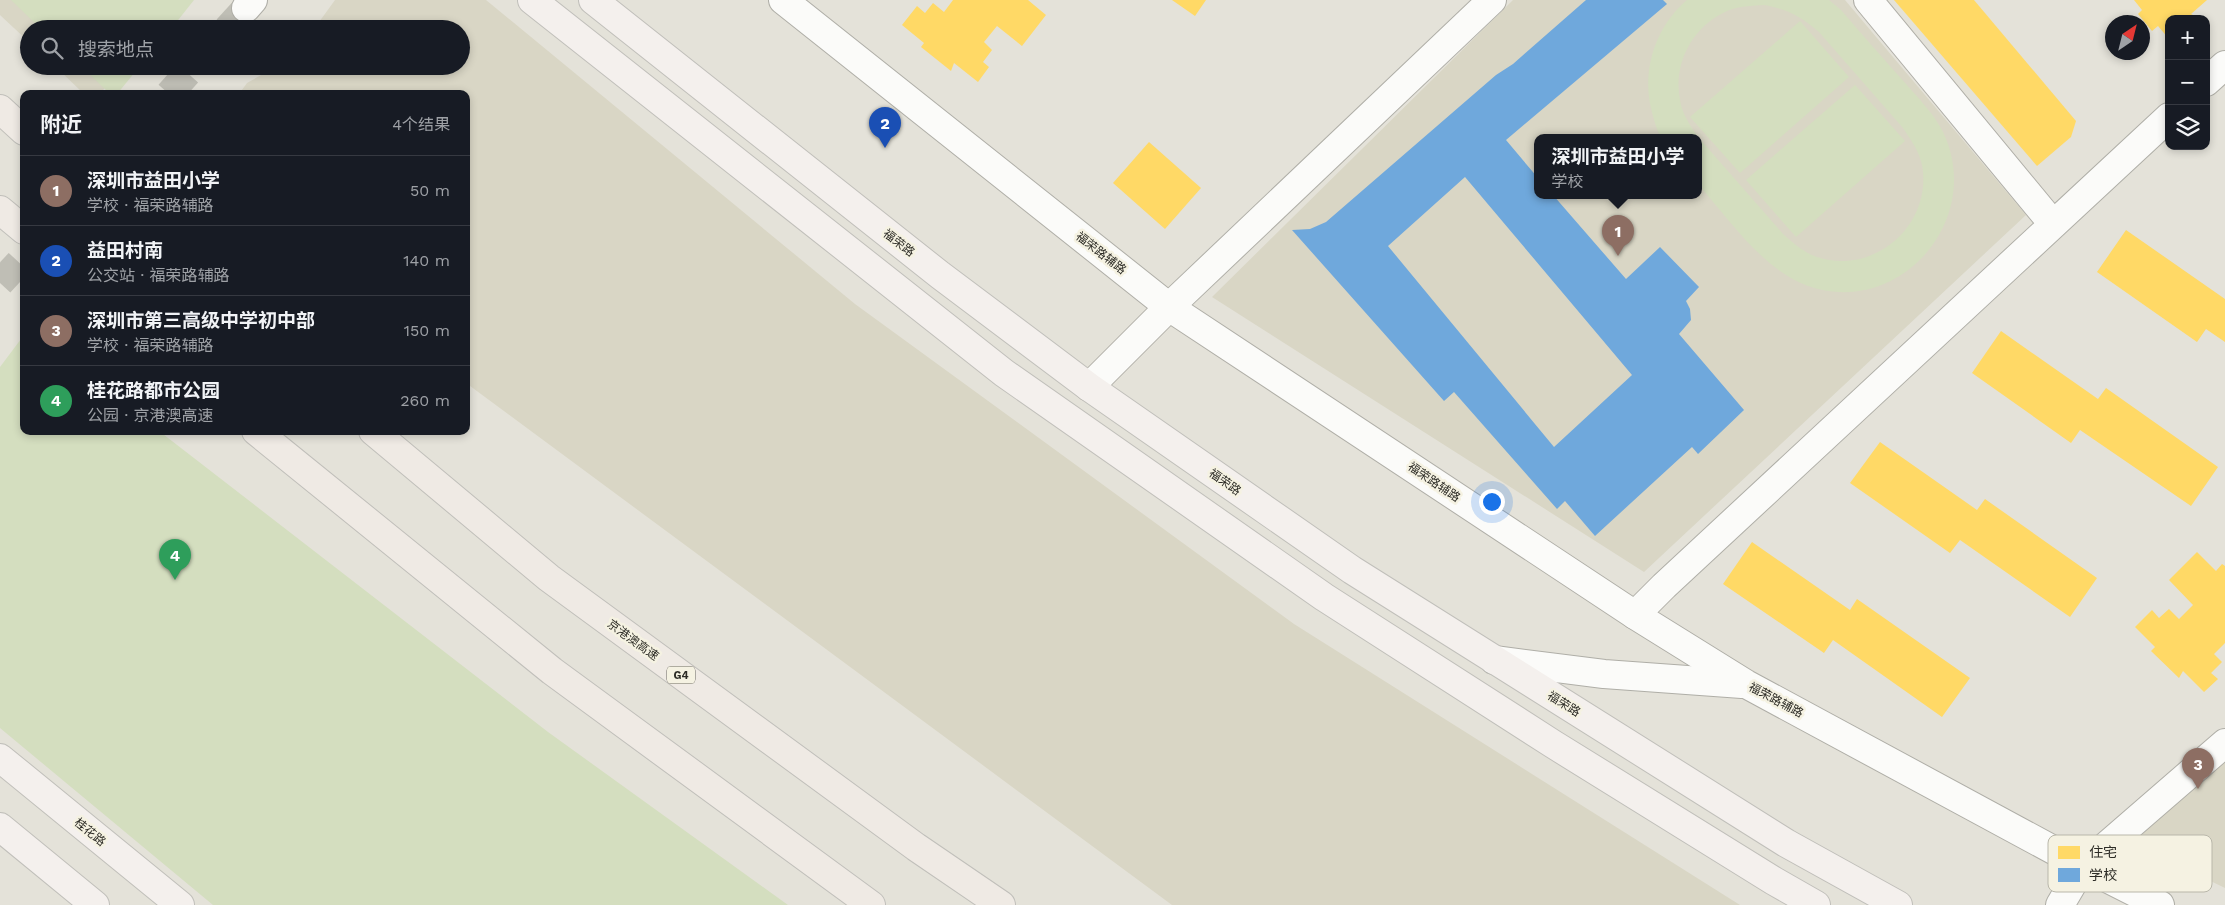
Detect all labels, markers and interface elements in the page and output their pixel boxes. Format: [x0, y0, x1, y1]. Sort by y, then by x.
north arrow [2105, 15, 2150, 60]
map controls [2165, 15, 2210, 150]
button: + [2165, 15, 2210, 60]
search box [20, 20, 470, 75]
icon: search [38, 34, 66, 62]
text: 搜索地点 [78, 38, 154, 61]
button: − [2165, 60, 2210, 105]
button: layers [2165, 105, 2210, 150]
pin: 2 [869, 107, 901, 148]
text: 附近 [40, 112, 82, 137]
text: 4个结果 [392, 115, 450, 134]
popup [1534, 134, 1702, 199]
text: 深圳市益田小学 [1551, 145, 1685, 168]
text: 深圳市益田小学 [87, 169, 220, 192]
text: 学校 [1551, 172, 1584, 191]
text: 1 [53, 181, 59, 200]
text: 50 m [410, 181, 450, 200]
text: 学校 · 福荣路辅路 [87, 196, 214, 215]
pin: 1 [1602, 215, 1634, 256]
street label: 福荣路 [881, 226, 917, 260]
street label: 福荣路辅路 [1073, 229, 1129, 277]
text: 益田村南 [87, 239, 163, 262]
text: 2 [51, 251, 61, 270]
text: 140 m [403, 251, 450, 270]
text: 公交站 · 福荣路辅路 [87, 266, 230, 285]
text: 深圳市第三高级中学初中部 [87, 309, 315, 332]
text: 3 [51, 321, 61, 340]
text: 150 m [404, 321, 450, 340]
text: 学校 · 福荣路辅路 [87, 336, 214, 355]
text: 桂花路都市公园 [87, 379, 220, 402]
text: 4 [51, 391, 61, 410]
text: 260 m [400, 391, 450, 410]
text: 公园 · 京港澳高速 [87, 406, 214, 425]
street label: 福荣路辅路 [1405, 459, 1463, 505]
street label: 福荣路 [1206, 466, 1244, 498]
your location [1479, 489, 1505, 515]
pin: 4 [159, 539, 191, 580]
street label: 京港澳高速 [605, 617, 661, 663]
road number: G4 [667, 666, 695, 684]
street label: 福荣路辅路 [1746, 680, 1806, 720]
street label: 福荣路 [1545, 689, 1583, 719]
pin: 3 [2182, 748, 2214, 789]
street label: 桂花路 [72, 815, 108, 849]
legend [2048, 835, 2212, 892]
text: 住宅 [2089, 844, 2117, 860]
text: 学校 [2089, 867, 2117, 883]

